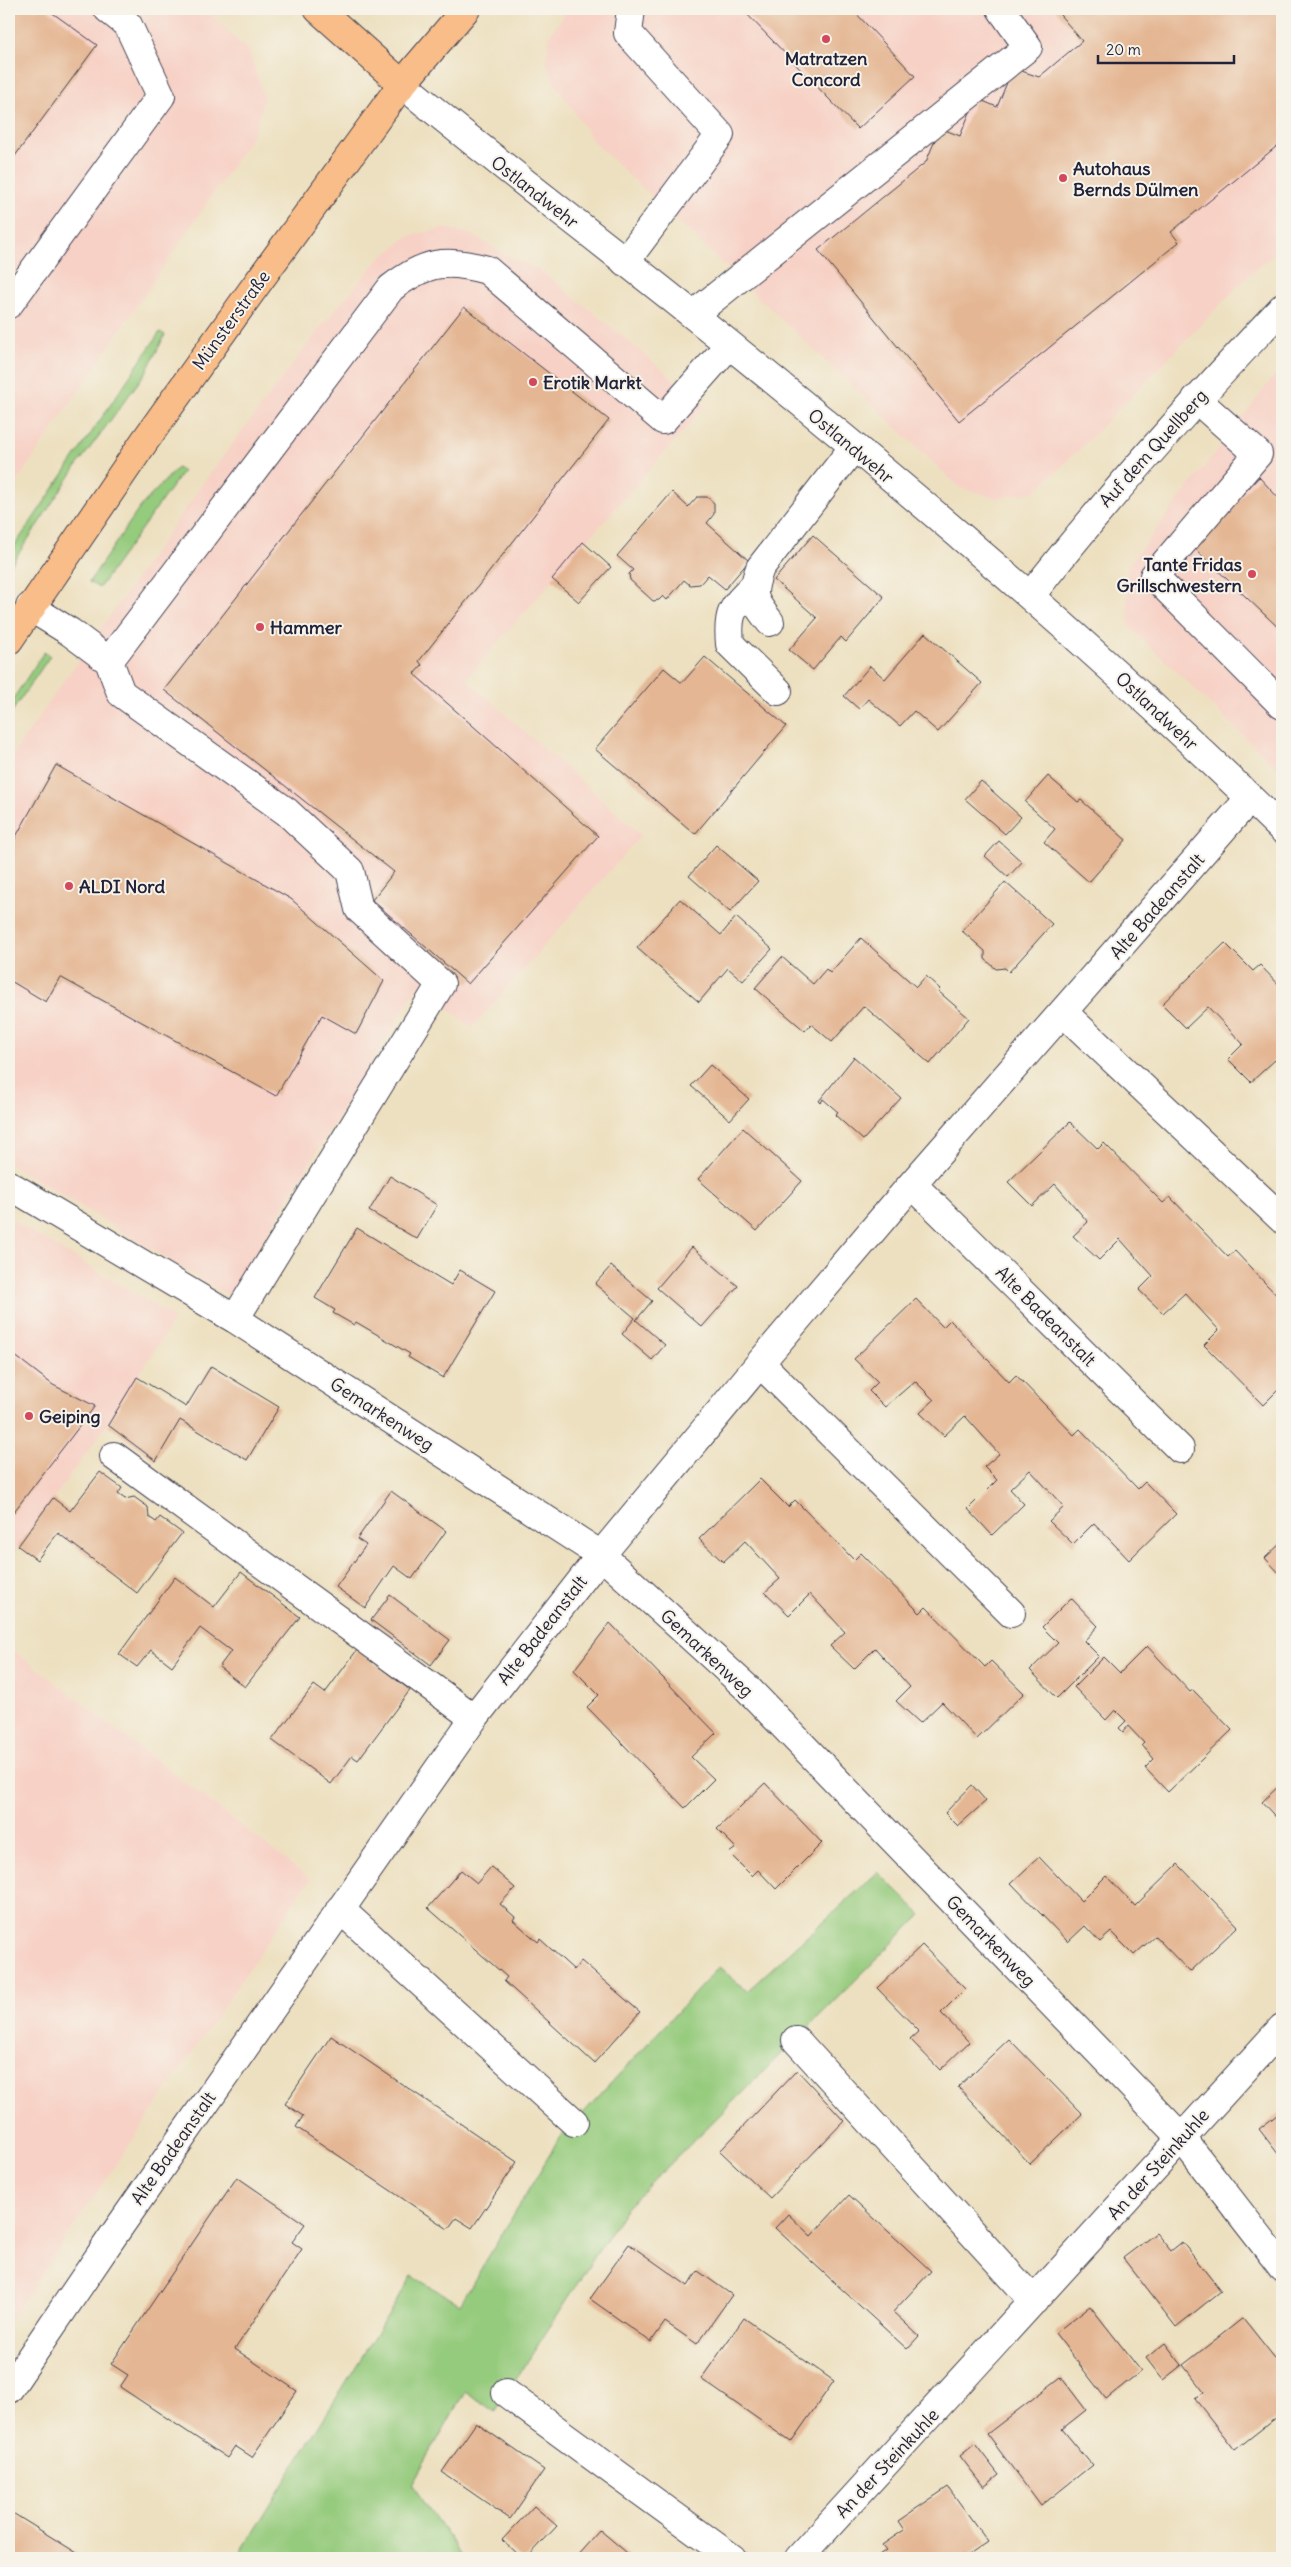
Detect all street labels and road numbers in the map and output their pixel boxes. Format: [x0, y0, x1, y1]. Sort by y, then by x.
street label: Ostlandwehr [487, 151, 584, 234]
street label: Münsterstraße [187, 266, 275, 374]
street label: Auf dem Quellberg [1094, 384, 1212, 512]
street label: Ostlandwehr [803, 403, 899, 489]
street label: Ostlandwehr [1111, 667, 1204, 756]
street label: Alte Badeanstalt [1105, 848, 1209, 964]
street label: Alte Badeanstalt [991, 1261, 1101, 1371]
street label: Gemarkenweg [326, 1372, 438, 1456]
street label: Alte Badeanstalt [492, 1571, 592, 1689]
street label: Gemarkenweg [656, 1604, 758, 1702]
street label: Gemarkenweg [941, 1890, 1041, 1992]
street label: Alte Badeanstalt [125, 2087, 221, 2209]
street label: An der Steinkuhle [1102, 2104, 1214, 2224]
street label: An der Steinkuhle [830, 2403, 944, 2523]

